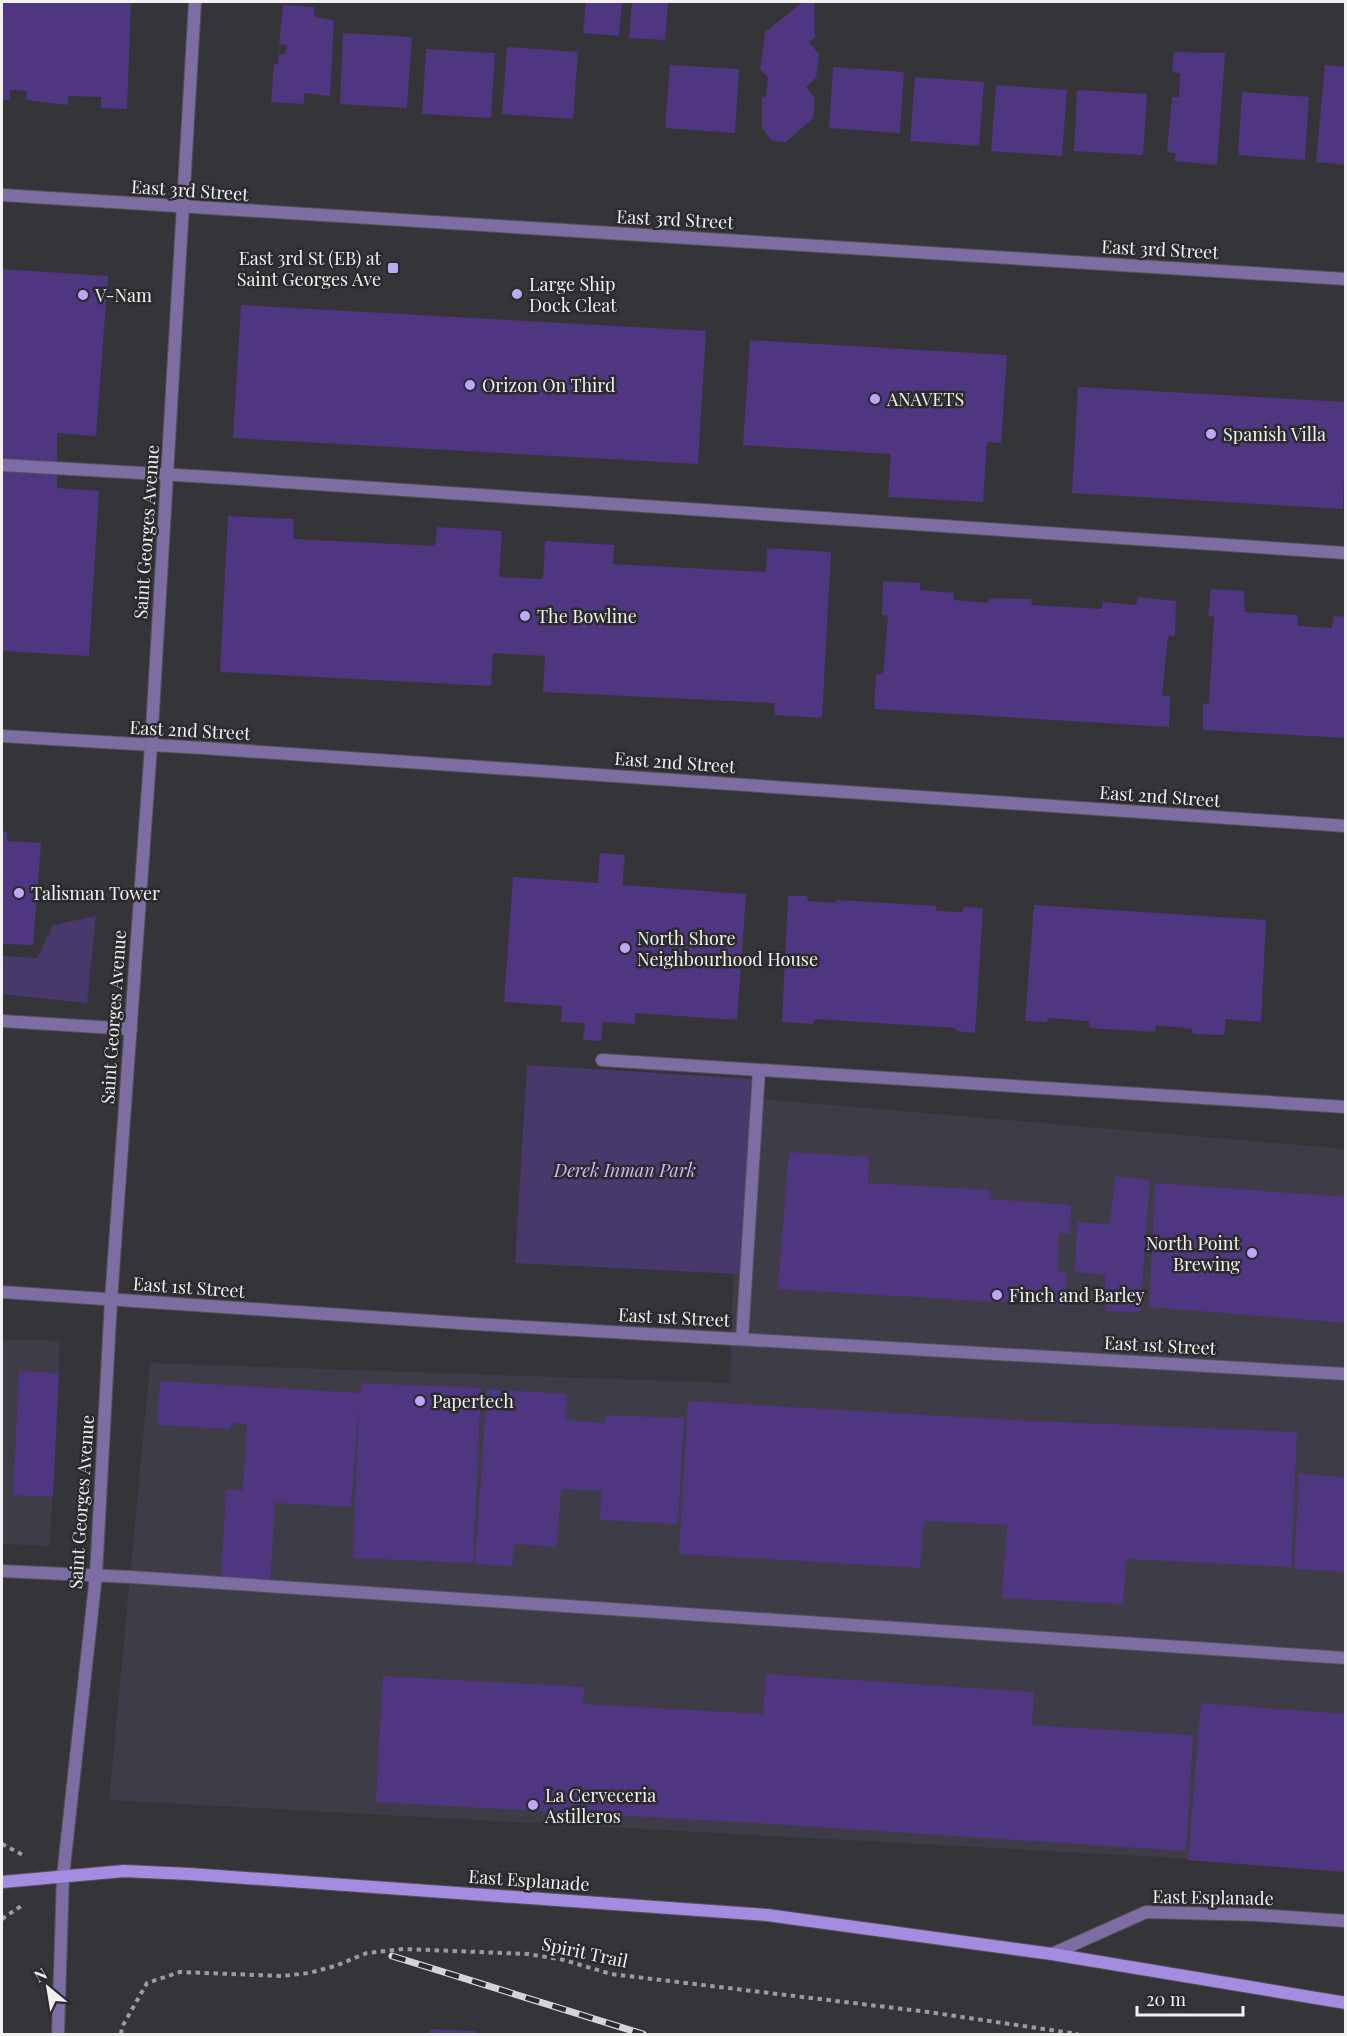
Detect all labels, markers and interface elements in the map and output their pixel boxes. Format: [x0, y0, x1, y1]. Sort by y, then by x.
street label: East 3rd Street [131, 174, 250, 206]
street label: East 3rd Street [616, 204, 735, 234]
street label: East 3rd Street [1101, 234, 1220, 264]
place label: East 3rd St (EB) at Saint Georges Ave [237, 246, 382, 291]
marker: East 3rd St (EB) at Saint Georges Ave [386, 261, 400, 275]
place label: Large Ship Dock Cleat [529, 272, 617, 317]
place label: V-Nam [94, 283, 152, 307]
marker: Large Ship Dock Cleat [510, 287, 524, 301]
marker: V-Nam [76, 288, 90, 302]
place label: Orizon On Third [482, 373, 616, 397]
marker: Orizon On Third [463, 378, 477, 392]
place label: ANAVETS [886, 387, 964, 411]
marker: ANAVETS [868, 392, 882, 406]
place label: Spanish Villa [1223, 422, 1326, 446]
marker: Spanish Villa [1204, 427, 1218, 441]
street label: Saint Georges Avenue [128, 444, 164, 620]
place label: The Bowline [537, 604, 637, 628]
marker: The Bowline [518, 609, 532, 623]
street label: East 2nd Street [129, 715, 252, 745]
street label: East 2nd Street [614, 746, 737, 778]
street label: East 2nd Street [1099, 780, 1222, 812]
place label: Talisman Tower [31, 881, 160, 905]
marker: Talisman Tower [12, 886, 26, 900]
place label: North Shore Neighbourhood House [637, 926, 818, 971]
street label: Saint Georges Avenue [95, 929, 131, 1105]
marker: North Shore Neighbourhood House [618, 941, 632, 955]
park label: Derek Inman Park [553, 1158, 696, 1182]
place label: North Point Brewing [1146, 1231, 1241, 1276]
marker: North Point Brewing [1245, 1246, 1259, 1260]
street label: East 1st Street [132, 1271, 246, 1303]
place label: Finch and Barley [1009, 1283, 1145, 1307]
marker: Finch and Barley [990, 1288, 1004, 1302]
street label: East 1st Street [617, 1302, 731, 1332]
street label: East 1st Street [1103, 1330, 1217, 1360]
place label: Papertech [432, 1389, 514, 1413]
marker: Papertech [413, 1394, 427, 1408]
street label: Saint Georges Avenue [63, 1414, 99, 1590]
place label: La Cerveceria Astilleros [544, 1783, 656, 1828]
marker: La Cerveceria Astilleros [526, 1798, 540, 1812]
street label: East Esplanade [468, 1864, 590, 1896]
street label: East Esplanade [1152, 1884, 1274, 1910]
street label: Spirit Trail [540, 1931, 630, 1973]
north arrow [18, 1958, 78, 2018]
text: N [30, 1962, 51, 1987]
scale bar [1137, 1979, 1244, 2017]
text: 20 m [1146, 1987, 1186, 2011]

